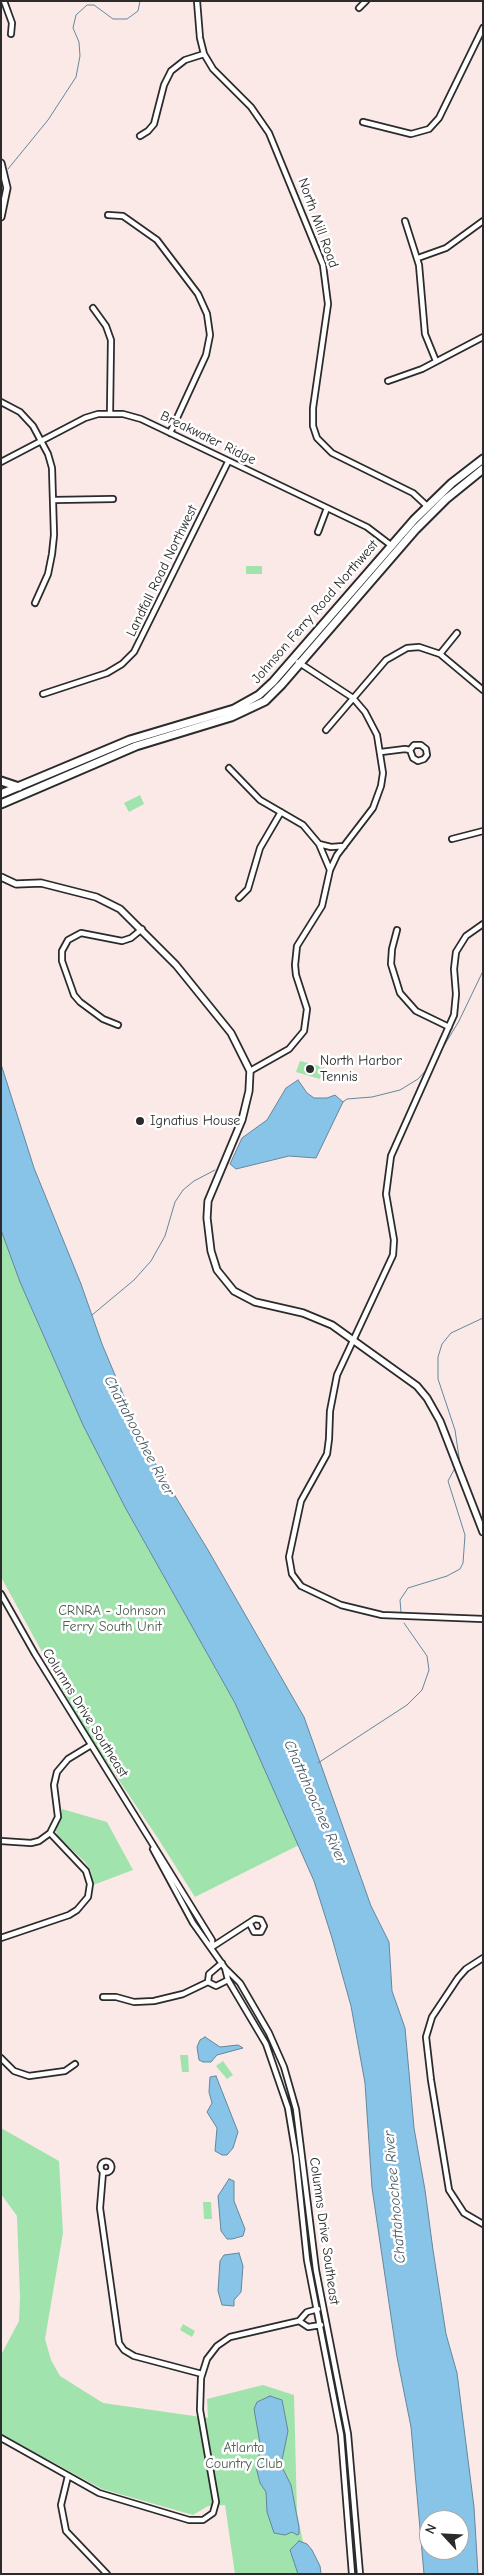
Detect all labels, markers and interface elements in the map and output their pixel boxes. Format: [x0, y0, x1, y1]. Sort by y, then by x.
street label: North Mill Road [294, 176, 342, 270]
street label: Breakwater Ridge [157, 408, 259, 468]
street label: Landfall Road Northwest [123, 502, 201, 640]
street label: Johnson Ferry Road Northwest [248, 537, 382, 687]
place label: North Harbor Tennis [320, 1053, 402, 1086]
marker: North Harbor Tennis [304, 1063, 316, 1075]
place label: Ignatius House [150, 1113, 240, 1129]
marker: Ignatius House [134, 1115, 146, 1127]
water label: Chattahoochee River [100, 1373, 178, 1499]
park label: CRNRA - Johnson Ferry South Unit [58, 1603, 166, 1635]
street label: Columns Drive Southeast [38, 1645, 132, 1781]
water label: Chattahoochee River [280, 1737, 350, 1867]
water label: Chattahoochee River [380, 2130, 410, 2264]
street label: Columns Drive Southeast [305, 2156, 343, 2306]
park label: Atlanta Country Club [205, 2440, 283, 2472]
north arrow [419, 2510, 469, 2560]
text: N [421, 2521, 440, 2537]

